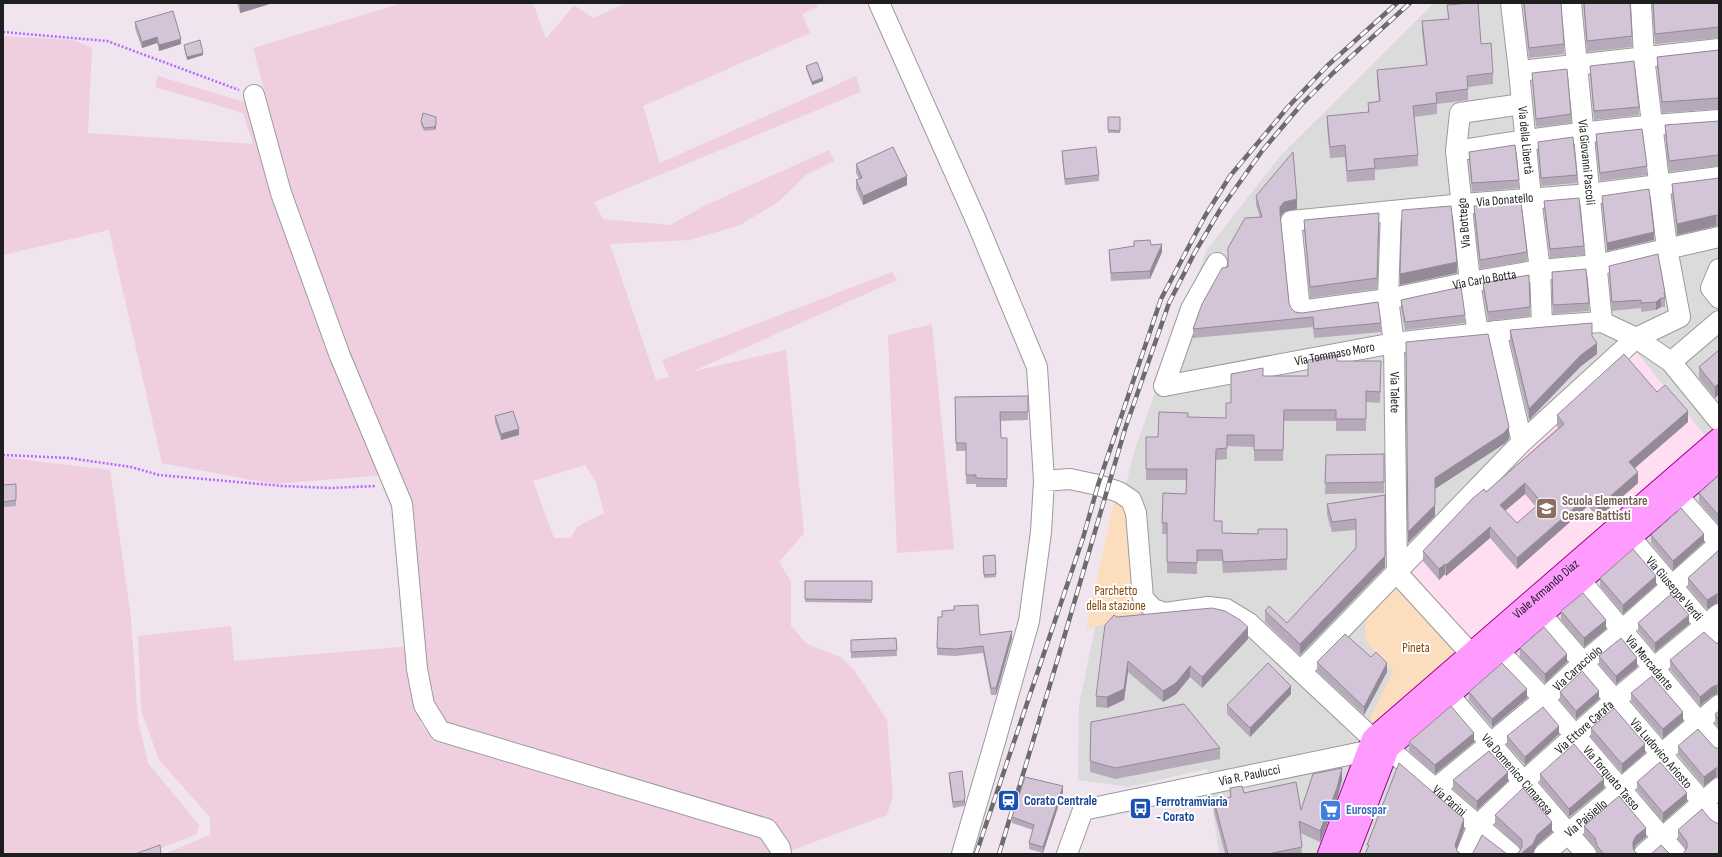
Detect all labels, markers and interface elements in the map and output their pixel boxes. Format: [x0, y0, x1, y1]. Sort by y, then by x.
street label: Via della Libertà [1514, 105, 1537, 175]
street label: Via Giovanni Pascoli [1574, 119, 1599, 206]
street label: Via Donatello [1476, 190, 1534, 210]
street label: Via Bottego [1454, 197, 1474, 249]
street label: Via Carlo Botta [1451, 266, 1517, 293]
street label: Via Tommaso Moro [1293, 339, 1376, 369]
street label: Via Talete [1386, 372, 1403, 413]
place label: Scuola Elementare Cesare Battisti [1562, 493, 1648, 524]
school or university icon: Scuola Elementare Cesare Battisti [1534, 495, 1560, 521]
street label: Via Giuseppe Verdi [1642, 553, 1706, 624]
street label: Viale Armando Diaz [1509, 556, 1583, 622]
park label: Parchetto della stazione [1086, 583, 1146, 614]
street label: Via Mercadante [1622, 632, 1677, 694]
park label: Pineta [1402, 640, 1430, 656]
street label: Via Caracciolo [1550, 642, 1606, 695]
street label: Via Ettore Carafa [1552, 697, 1617, 758]
street label: Via Ludovico Ariosto [1626, 715, 1696, 792]
street label: Via Domenico Cimarosa [1478, 730, 1557, 818]
street label: Via Torquato Tasso [1579, 742, 1643, 814]
street label: Via R. Paulucci [1217, 761, 1282, 790]
street label: Via Parini [1429, 782, 1470, 820]
station icon: Corato Centrale [995, 788, 1021, 814]
place label: Corato Centrale [1024, 793, 1097, 809]
place label: Ferrotramviaria - Corato [1156, 794, 1228, 825]
bus stop icon: Ferrotramviaria - Corato [1127, 796, 1153, 822]
street label: Via Paisiello [1561, 796, 1610, 841]
supermarket icon: Eurospar [1317, 797, 1343, 823]
place label: Eurospar [1346, 802, 1387, 818]

